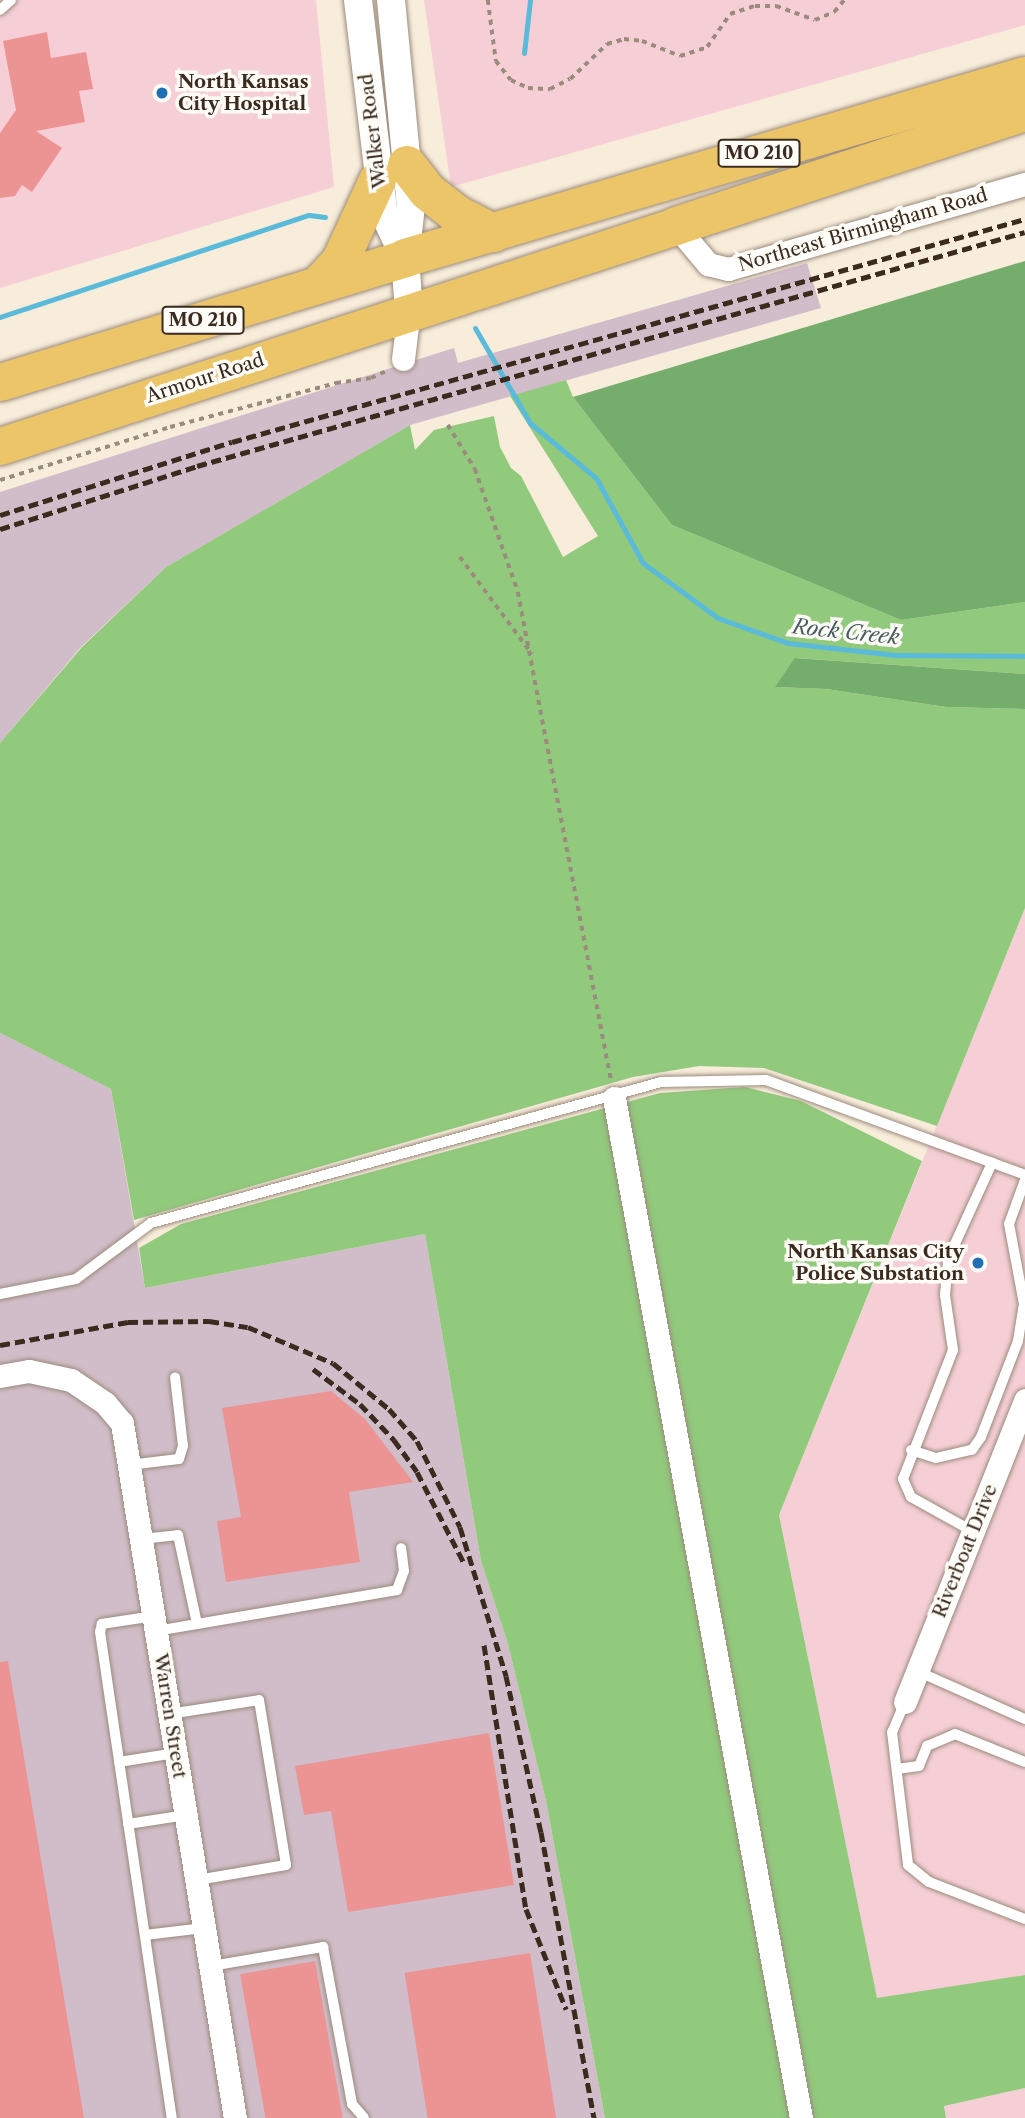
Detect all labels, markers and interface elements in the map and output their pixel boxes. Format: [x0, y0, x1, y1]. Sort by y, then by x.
place label: North Kansas City Hospital [178, 71, 309, 115]
street label: Walker Road [355, 72, 391, 190]
marker: North Kansas City Hospital [152, 83, 172, 103]
road number: MO 210 [717, 138, 801, 168]
street label: Northeast Birmingham Road [736, 183, 990, 277]
road number: MO 210 [161, 306, 245, 334]
street label: Armour Road [143, 348, 267, 408]
water label: Rock Creek [791, 614, 901, 650]
place label: North Kansas City Police Substation [787, 1241, 964, 1285]
marker: North Kansas City Police Substation [970, 1255, 986, 1271]
street label: Riverboat Drive [928, 1481, 1002, 1621]
street label: Warren Street [149, 1652, 191, 1780]

